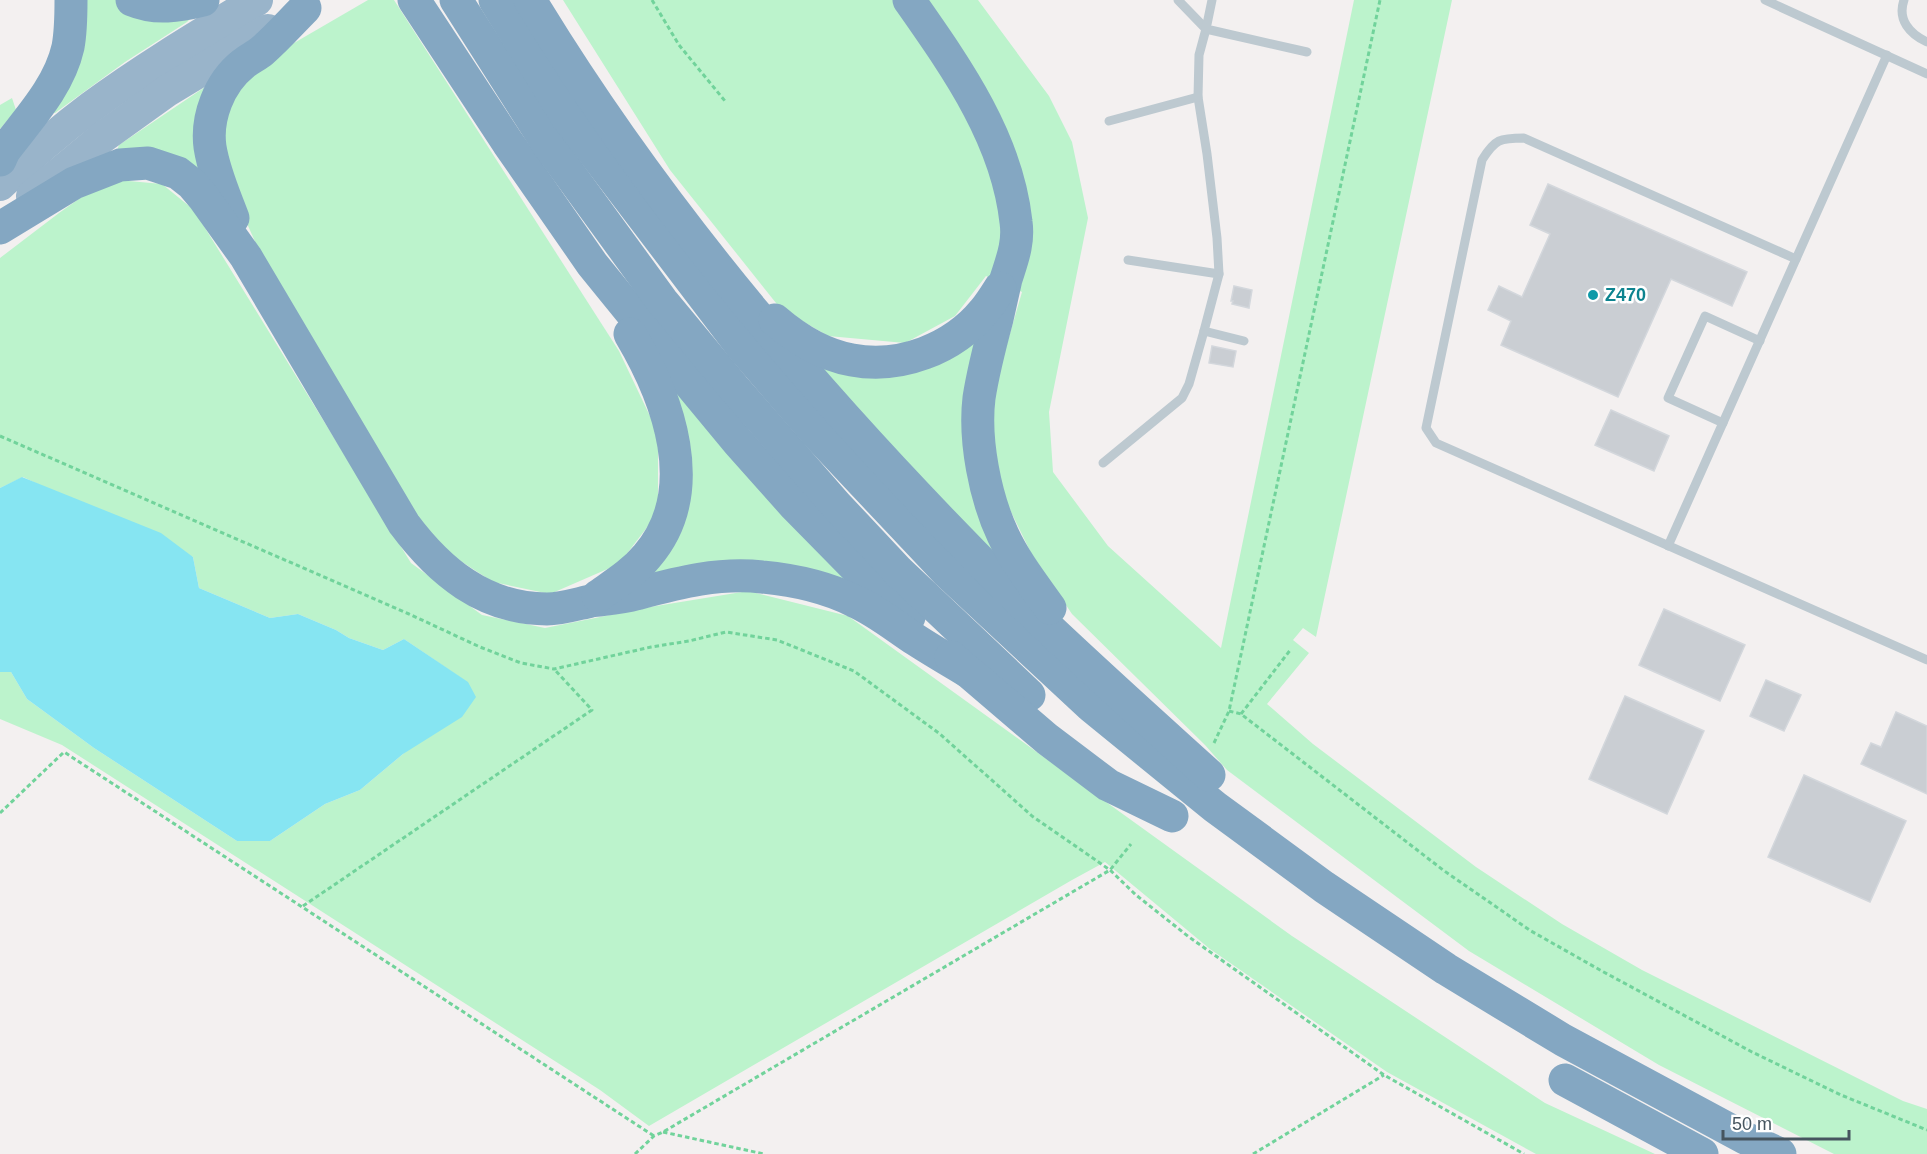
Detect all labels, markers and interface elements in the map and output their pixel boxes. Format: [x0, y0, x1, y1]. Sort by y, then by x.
place label: Z470 [1605, 285, 1646, 305]
marker: Z470 [1586, 288, 1600, 302]
scale bar [1723, 1103, 1849, 1141]
text: 50 m [1732, 1114, 1772, 1134]

